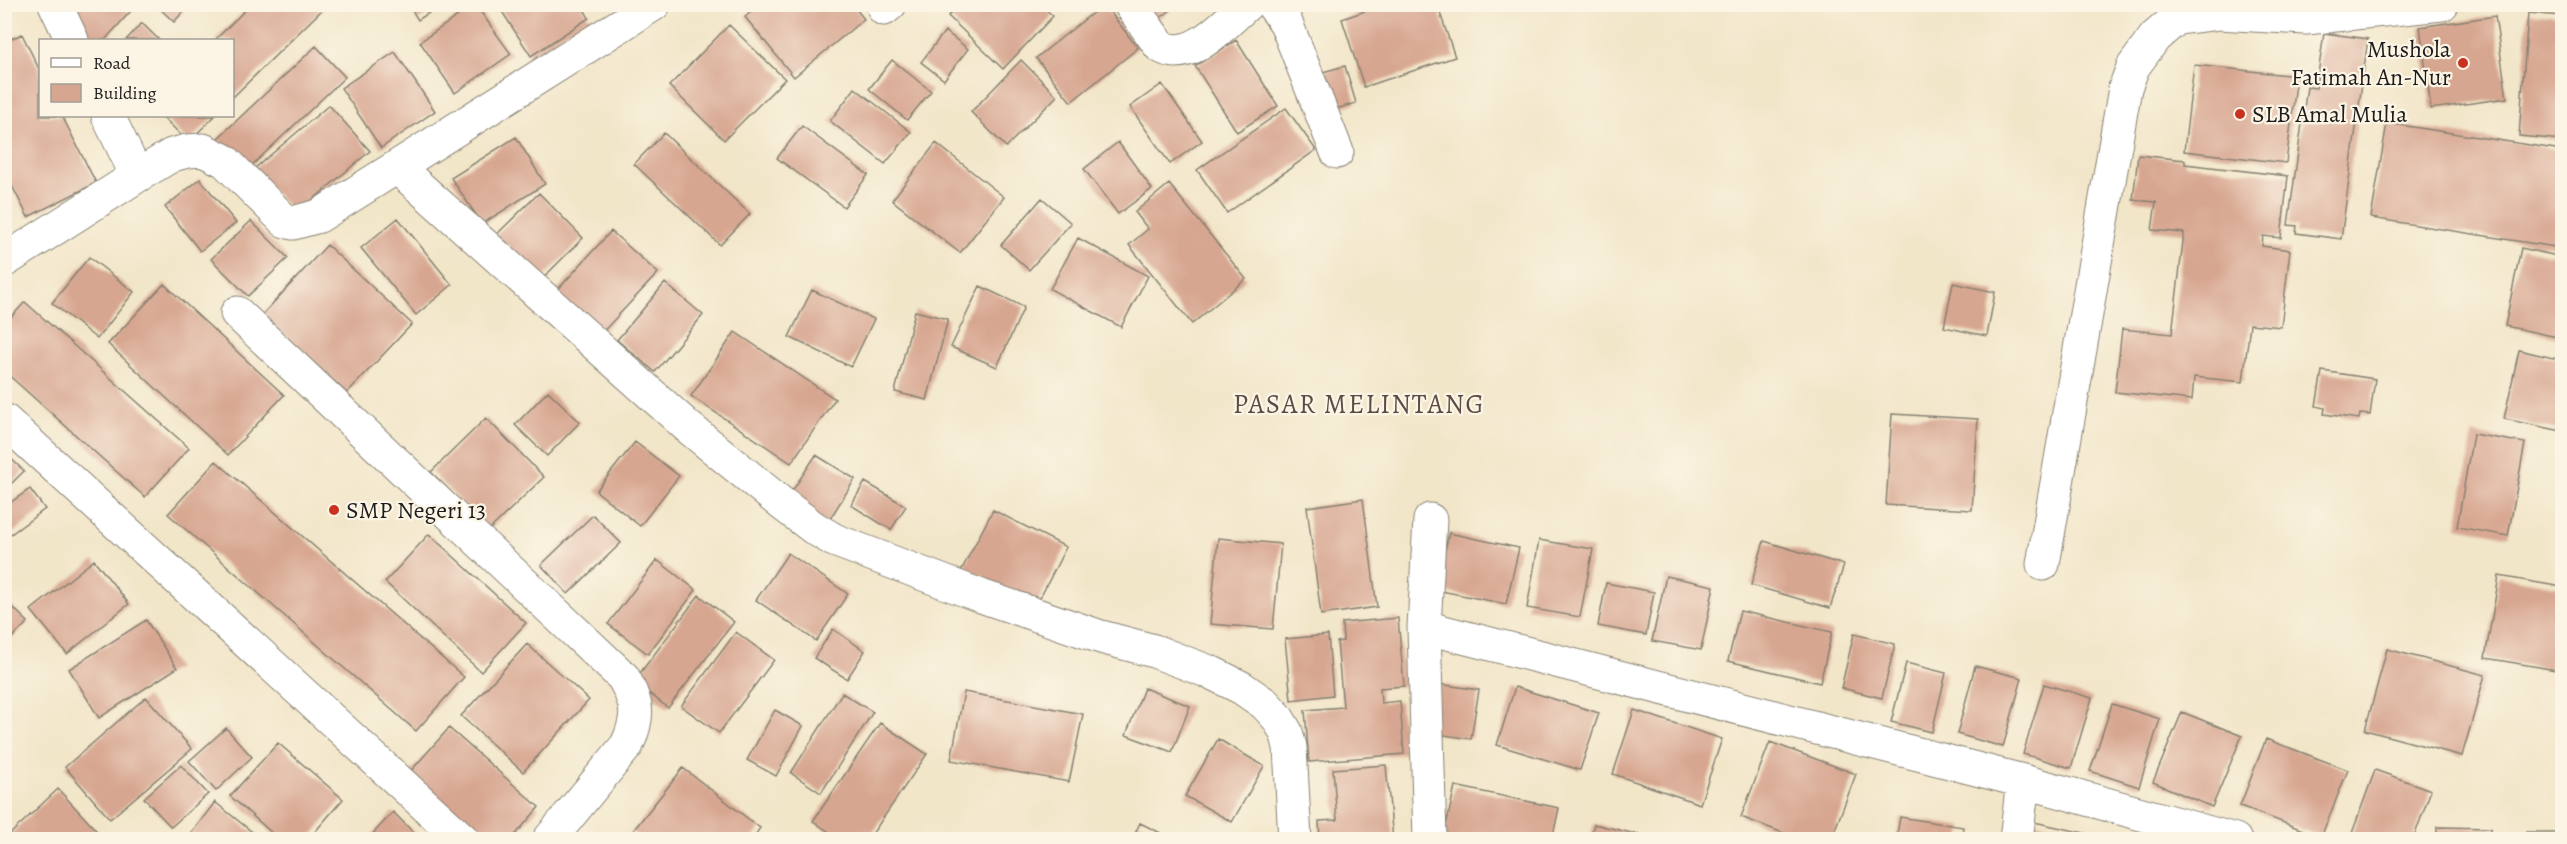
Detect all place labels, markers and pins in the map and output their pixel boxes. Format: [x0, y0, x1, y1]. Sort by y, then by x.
place label: Mushola Fatimah An-Nur [2291, 33, 2452, 93]
marker: Mushola Fatimah An-Nur [2456, 56, 2470, 70]
place label: SLB Amal Mulia [2252, 98, 2408, 130]
marker: SLB Amal Mulia [2233, 107, 2247, 121]
place label: SMP Negeri 13 [346, 494, 486, 526]
marker: SMP Negeri 13 [327, 503, 341, 517]

